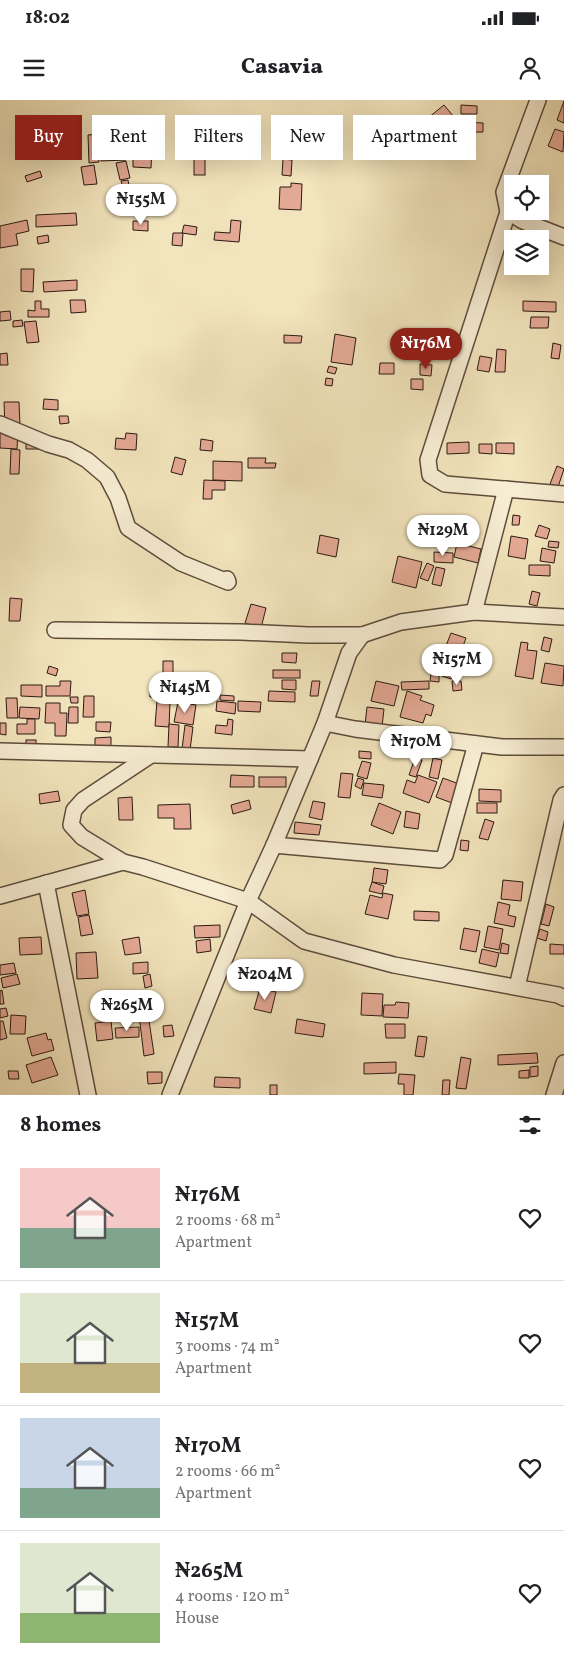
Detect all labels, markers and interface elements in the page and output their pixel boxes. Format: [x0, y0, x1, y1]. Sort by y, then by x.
text: 18:02 [25, 5, 70, 31]
text: Casavia [241, 52, 323, 83]
icon: menu [20, 54, 48, 82]
icon: person [516, 54, 544, 82]
chip: Buy [15, 115, 82, 160]
chip: Rent [92, 115, 165, 160]
chip: Filters [175, 115, 261, 160]
chip: New [271, 115, 343, 160]
chip: Apartment [353, 115, 476, 160]
map controls [504, 175, 549, 275]
button: locate [504, 175, 549, 220]
pin: ₦155M [106, 184, 176, 226]
text: ₦155M [117, 189, 165, 211]
button: layers [504, 230, 549, 275]
pin: ₦176M [391, 328, 461, 370]
text: ₦176M [401, 333, 451, 355]
pin: ₦129M [408, 514, 478, 557]
text: ₦129M [418, 520, 468, 542]
pin: ₦157M [422, 644, 492, 686]
text: ₦157M [433, 649, 481, 671]
pin: ₦145M [150, 672, 220, 714]
text: ₦145M [160, 677, 210, 699]
pin: ₦170M [381, 726, 451, 768]
text: ₦170M [391, 731, 441, 753]
pin: ₦204M [230, 958, 300, 1001]
text: ₦204M [238, 964, 292, 986]
pin: ₦265M [92, 990, 162, 1032]
text: ₦265M [101, 995, 153, 1017]
text: 8 homes [20, 1111, 101, 1140]
icon: filters [516, 1111, 544, 1139]
text: ₦176M [175, 1181, 240, 1210]
icon: home [60, 1188, 120, 1248]
icon: heart [516, 1204, 544, 1232]
text: 2 rooms · 68 m² [175, 1210, 281, 1232]
text: Apartment [175, 1232, 252, 1254]
text: ₦157M [175, 1307, 239, 1336]
icon: home [60, 1313, 120, 1373]
icon: heart [516, 1329, 544, 1357]
text: 3 rooms · 74 m² [175, 1336, 280, 1358]
text: Apartment [175, 1358, 252, 1380]
text: ₦170M [175, 1432, 241, 1461]
icon: home [60, 1438, 120, 1498]
icon: heart [516, 1454, 544, 1482]
text: 2 rooms · 66 m² [175, 1461, 281, 1483]
text: Apartment [175, 1483, 252, 1505]
text: ₦265M [175, 1557, 243, 1586]
icon: home [60, 1563, 120, 1623]
icon: heart [516, 1579, 544, 1607]
text: 4 rooms · 120 m² [175, 1586, 290, 1608]
text: House [175, 1608, 219, 1630]

